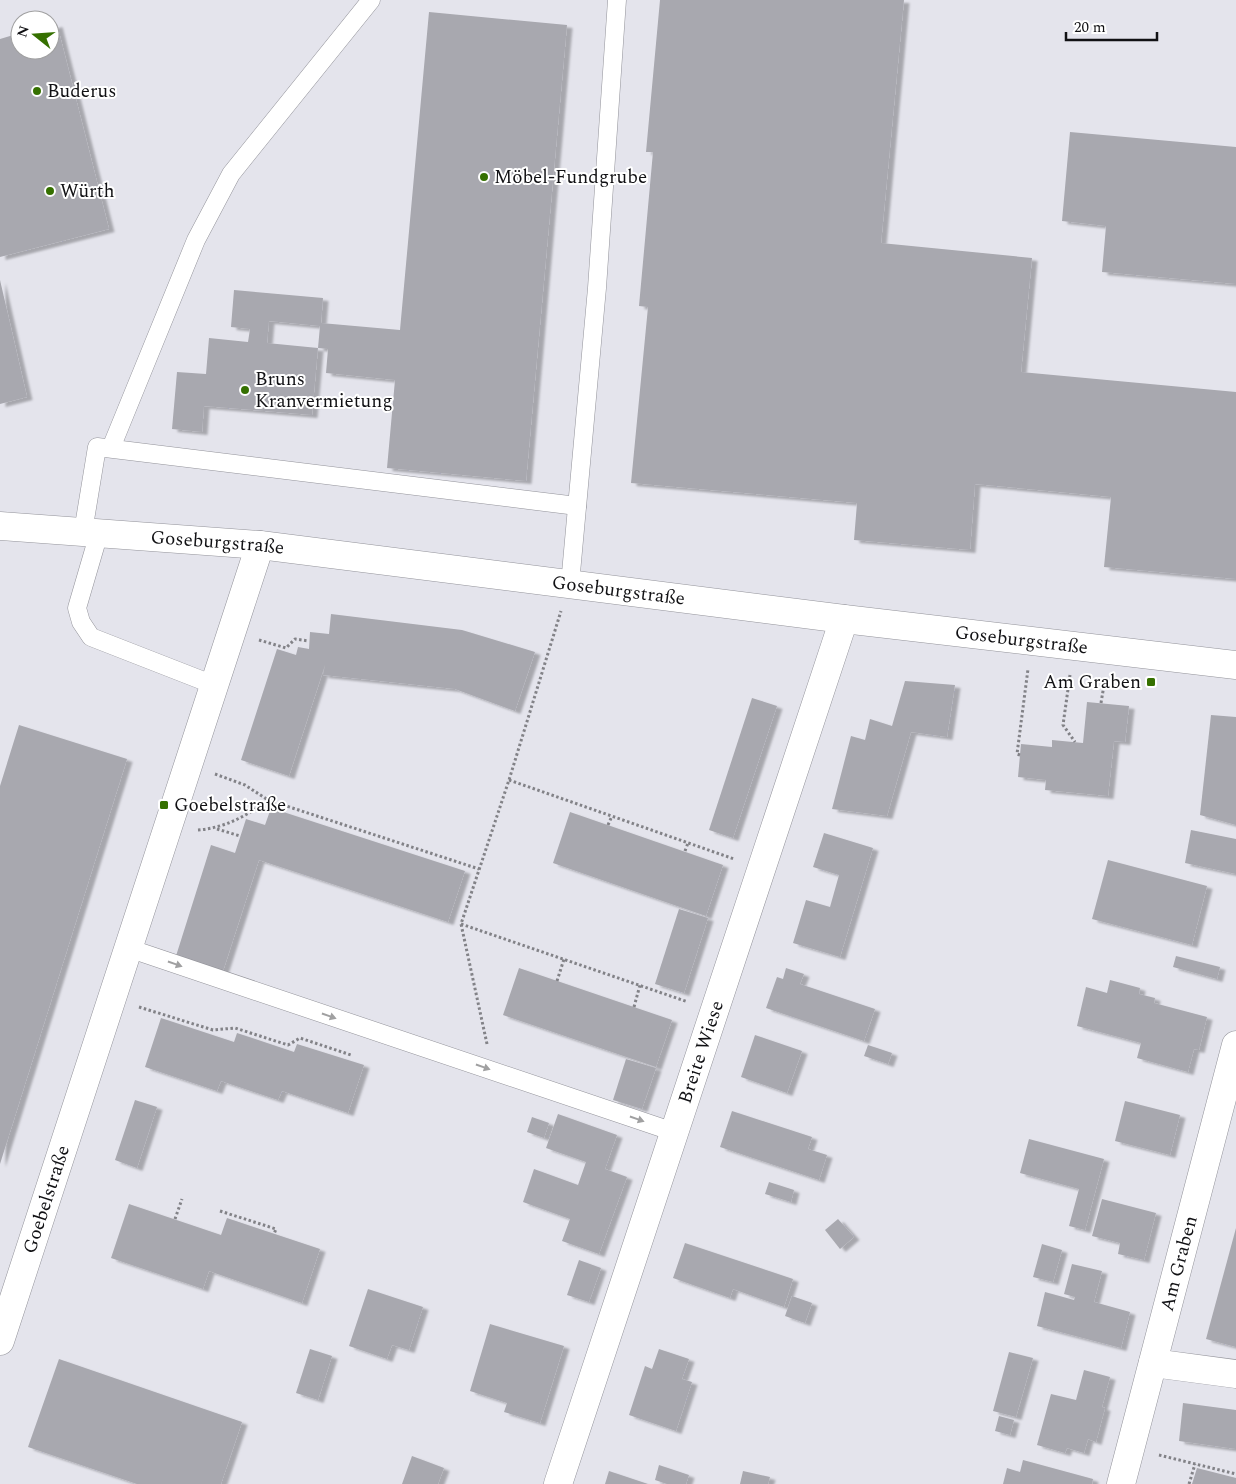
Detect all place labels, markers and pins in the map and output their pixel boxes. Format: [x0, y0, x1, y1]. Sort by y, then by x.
place label: Buderus [47, 77, 116, 106]
marker: Buderus [31, 85, 43, 97]
place label: Möbel-Fundgrube [494, 163, 647, 192]
marker: Möbel-Fundgrube [478, 171, 490, 183]
place label: Würth [60, 177, 114, 206]
marker: Würth [44, 185, 56, 197]
place label: Bruns Kranvermietung [255, 365, 393, 416]
marker: Bruns Kranvermietung [239, 384, 251, 396]
place label: Am Graben [1043, 668, 1141, 697]
marker: Am Graben [1145, 676, 1157, 688]
place label: Goebelstraße [174, 791, 286, 820]
marker: Goebelstraße [158, 799, 170, 811]

